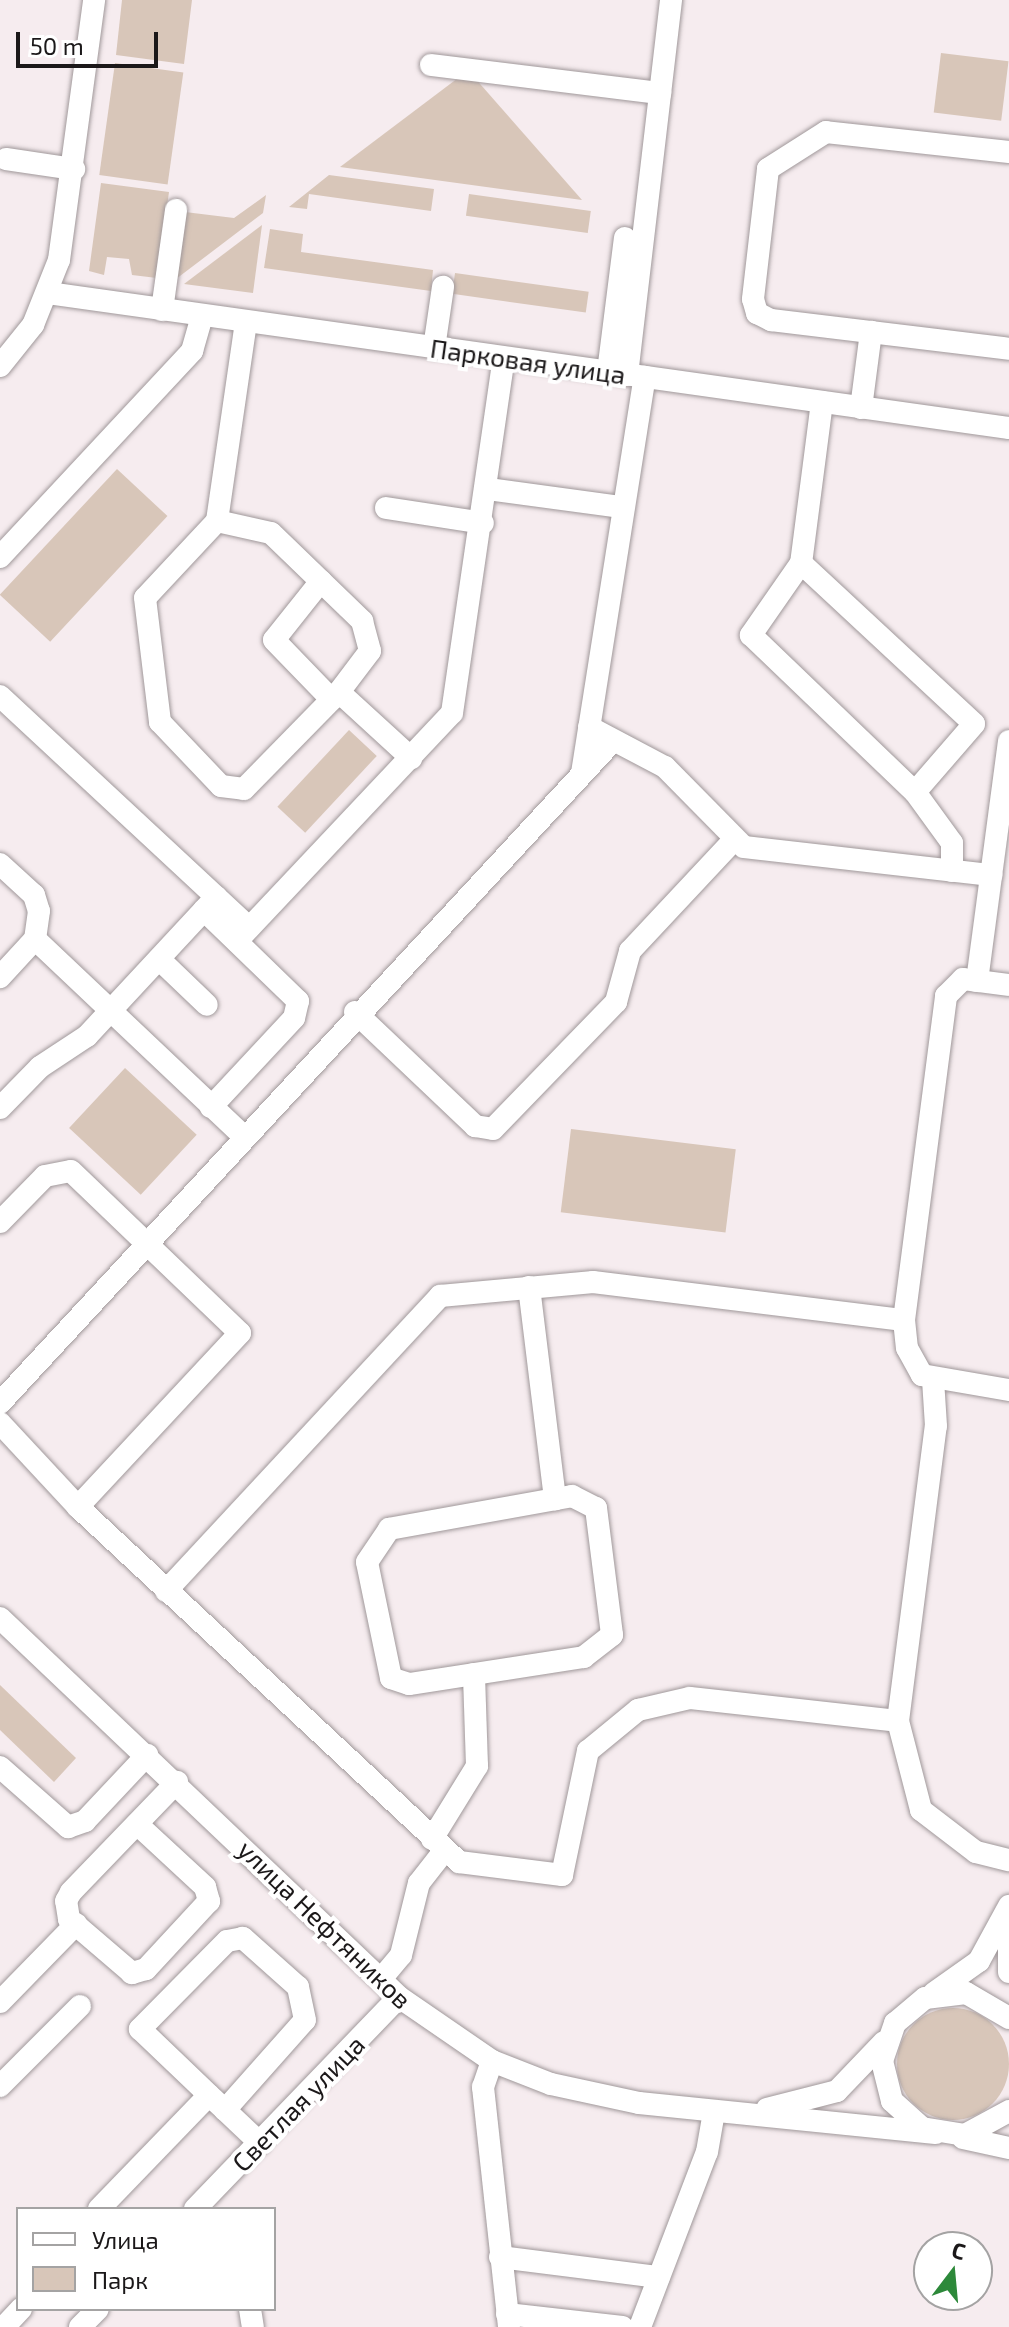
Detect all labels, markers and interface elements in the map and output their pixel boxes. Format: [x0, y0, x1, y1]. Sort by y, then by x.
scale bar [20, 16, 162, 66]
text: 50 m [30, 31, 84, 60]
street label: Парковая улица [428, 332, 628, 390]
street label: улица Нефтяников [232, 1833, 418, 2015]
street label: Светлая улица [225, 2029, 371, 2177]
legend [16, 2207, 276, 2311]
text: Улица [92, 2225, 159, 2254]
north arrow [913, 2231, 993, 2311]
text: С [949, 2236, 969, 2264]
text: Парк [92, 2265, 148, 2294]

